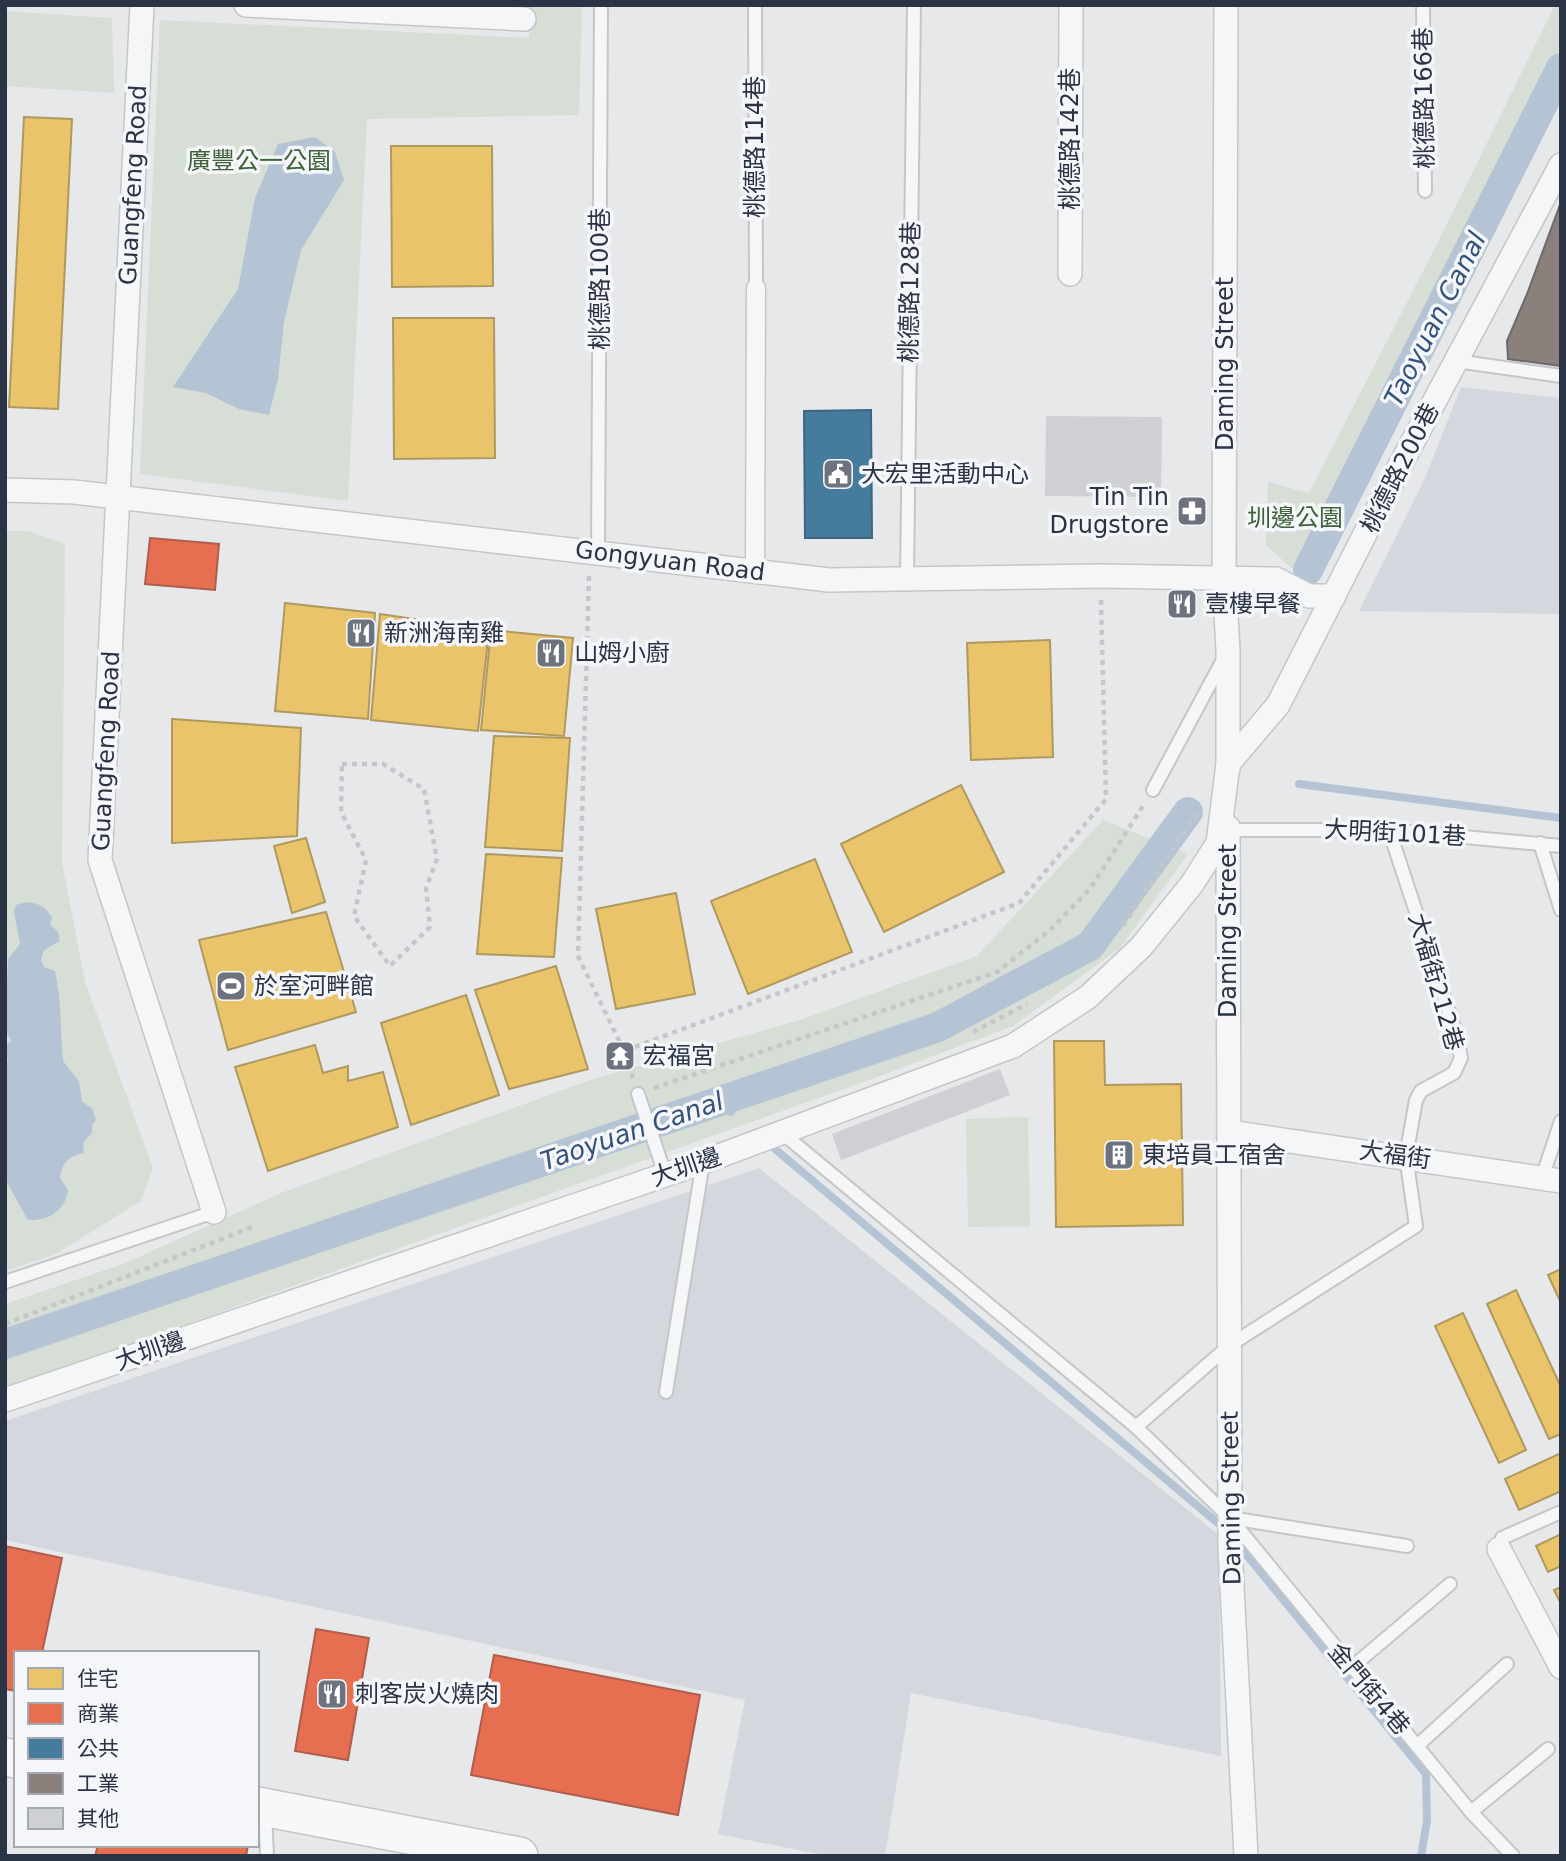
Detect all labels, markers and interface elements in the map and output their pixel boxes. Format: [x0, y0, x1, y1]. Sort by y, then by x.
street label: 桃德路166巷 [1409, 27, 1439, 169]
street label: 桃德路142巷 [1056, 68, 1084, 210]
street label: 桃德路114巷 [741, 76, 769, 218]
street label: Guangfeng Road [114, 84, 152, 286]
park label: 廣豐公一公園 [187, 147, 331, 175]
street label: 桃德路100巷 [586, 208, 614, 350]
street label: 桃德路128巷 [895, 221, 925, 363]
water label: Taoyuan Canal [1378, 226, 1492, 411]
street label: Daming Street [1211, 277, 1239, 451]
street label: 桃德路200巷 [1355, 398, 1445, 538]
public building icon: 大宏里活動中心 [821, 457, 855, 491]
place label: 大宏里活動中心 [861, 460, 1029, 488]
place label: Tin Tin Drugstore [1050, 483, 1169, 539]
pharmacy icon: Tin Tin Drugstore [1175, 494, 1209, 528]
park label: 圳邊公園 [1247, 504, 1343, 532]
street label: Gongyuan Road [574, 535, 766, 587]
restaurant icon: 壹樓早餐 [1165, 587, 1199, 621]
place label: 壹樓早餐 [1205, 590, 1301, 618]
restaurant icon: 新洲海南雞 [344, 616, 378, 650]
place label: 新洲海南雞 [384, 619, 504, 647]
restaurant icon: 山姆小廚 [534, 636, 568, 670]
place label: 山姆小廚 [574, 639, 670, 667]
street label: Guangfeng Road [87, 650, 125, 852]
street label: 大明街101巷 [1323, 815, 1467, 851]
street label: Daming Street [1214, 844, 1242, 1018]
street label: 大福街212巷 [1403, 910, 1469, 1054]
sports icon: 於室河畔館 [214, 969, 248, 1003]
place label: 於室河畔館 [254, 972, 374, 1000]
temple icon: 宏福宮 [603, 1039, 637, 1073]
place label: 宏福宮 [643, 1042, 715, 1070]
water label: Taoyuan Canal [537, 1085, 728, 1176]
street label: 大福街 [1357, 1136, 1433, 1174]
building icon: 東培員工宿舍 [1102, 1138, 1136, 1172]
place label: 東培員工宿舍 [1142, 1141, 1286, 1169]
street label: 大圳邊 [647, 1142, 725, 1192]
street label: 大圳邊 [111, 1326, 189, 1376]
street label: Daming Street [1215, 1411, 1247, 1585]
street label: 金門街4巷 [1323, 1637, 1415, 1741]
legend [14, 1651, 259, 1847]
text: 住宅 [77, 1667, 119, 1691]
restaurant icon: 刺客炭火燒肉 [315, 1677, 349, 1711]
place label: 刺客炭火燒肉 [355, 1680, 499, 1708]
text: 商業 [77, 1702, 119, 1726]
text: 公共 [77, 1737, 119, 1761]
text: 工業 [77, 1772, 119, 1796]
text: 其他 [77, 1807, 119, 1831]

